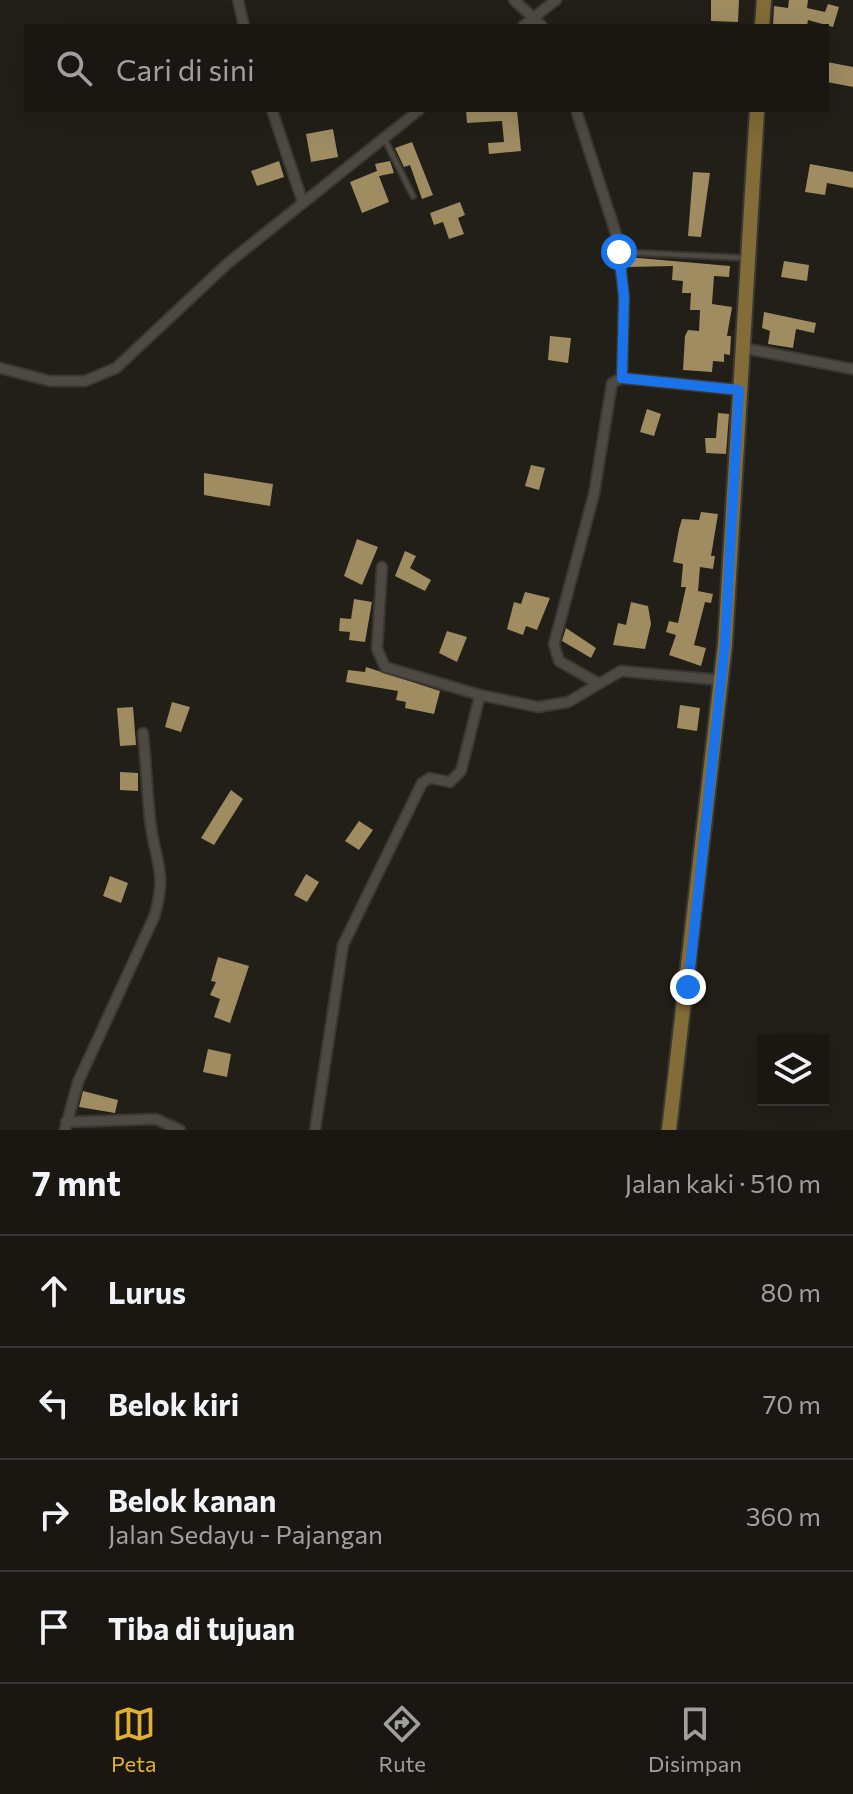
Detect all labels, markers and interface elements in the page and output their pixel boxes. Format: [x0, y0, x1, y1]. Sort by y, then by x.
search box [24, 24, 829, 112]
icon: search [52, 46, 96, 90]
text: Cari di sini [116, 50, 255, 87]
route start [601, 234, 637, 270]
route end [670, 969, 706, 1005]
map controls [757, 1034, 829, 1106]
button: layers [757, 1034, 829, 1106]
text: 7 mnt [32, 1161, 121, 1203]
text: Jalan kaki · 510 m [625, 1167, 821, 1198]
icon: ahead [32, 1269, 76, 1313]
text: Lurus [108, 1273, 186, 1310]
text: 80 m [761, 1276, 821, 1307]
icon: left [32, 1381, 76, 1425]
text: Belok kiri [108, 1385, 239, 1422]
text: 70 m [763, 1388, 821, 1419]
text: Belok kanan [108, 1481, 276, 1518]
icon: right [32, 1493, 76, 1537]
text: 360 m [746, 1500, 821, 1531]
text: Jalan Sedayu - Pajangan [108, 1518, 383, 1549]
icon: arrive [32, 1605, 76, 1649]
text: Tiba di tujuan [108, 1609, 295, 1646]
tab: Peta [111, 1702, 156, 1777]
tab: Rute [379, 1702, 426, 1777]
tab: Disimpan [648, 1702, 742, 1777]

